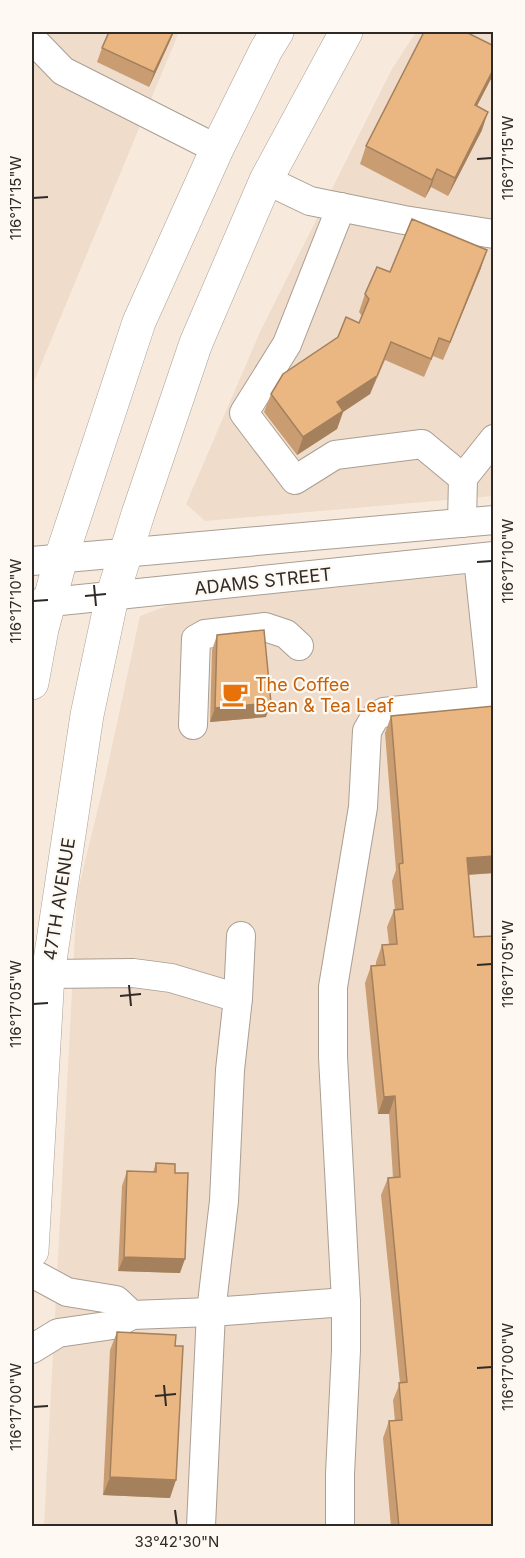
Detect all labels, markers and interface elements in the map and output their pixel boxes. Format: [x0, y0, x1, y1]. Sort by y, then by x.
text: 116°17'15"W [498, 116, 517, 200]
text: 116°17'15"W [6, 156, 25, 240]
text: 116°17'10"W [498, 518, 517, 603]
text: 116°17'10"W [6, 558, 25, 643]
street label: ADAMS STREET [193, 563, 333, 599]
place label: The Coffee Bean & Tea Leaf [255, 674, 394, 716]
cafe icon: The Coffee Bean & Tea Leaf [220, 679, 250, 709]
street label: 47TH AVENUE [39, 836, 79, 962]
text: 116°17'05"W [498, 920, 517, 1008]
text: 116°17'05"W [6, 960, 25, 1048]
text: 116°17'00"W [498, 1323, 517, 1411]
text: 116°17'00"W [6, 1363, 25, 1451]
text: 33°42'30"N [135, 1532, 219, 1551]

